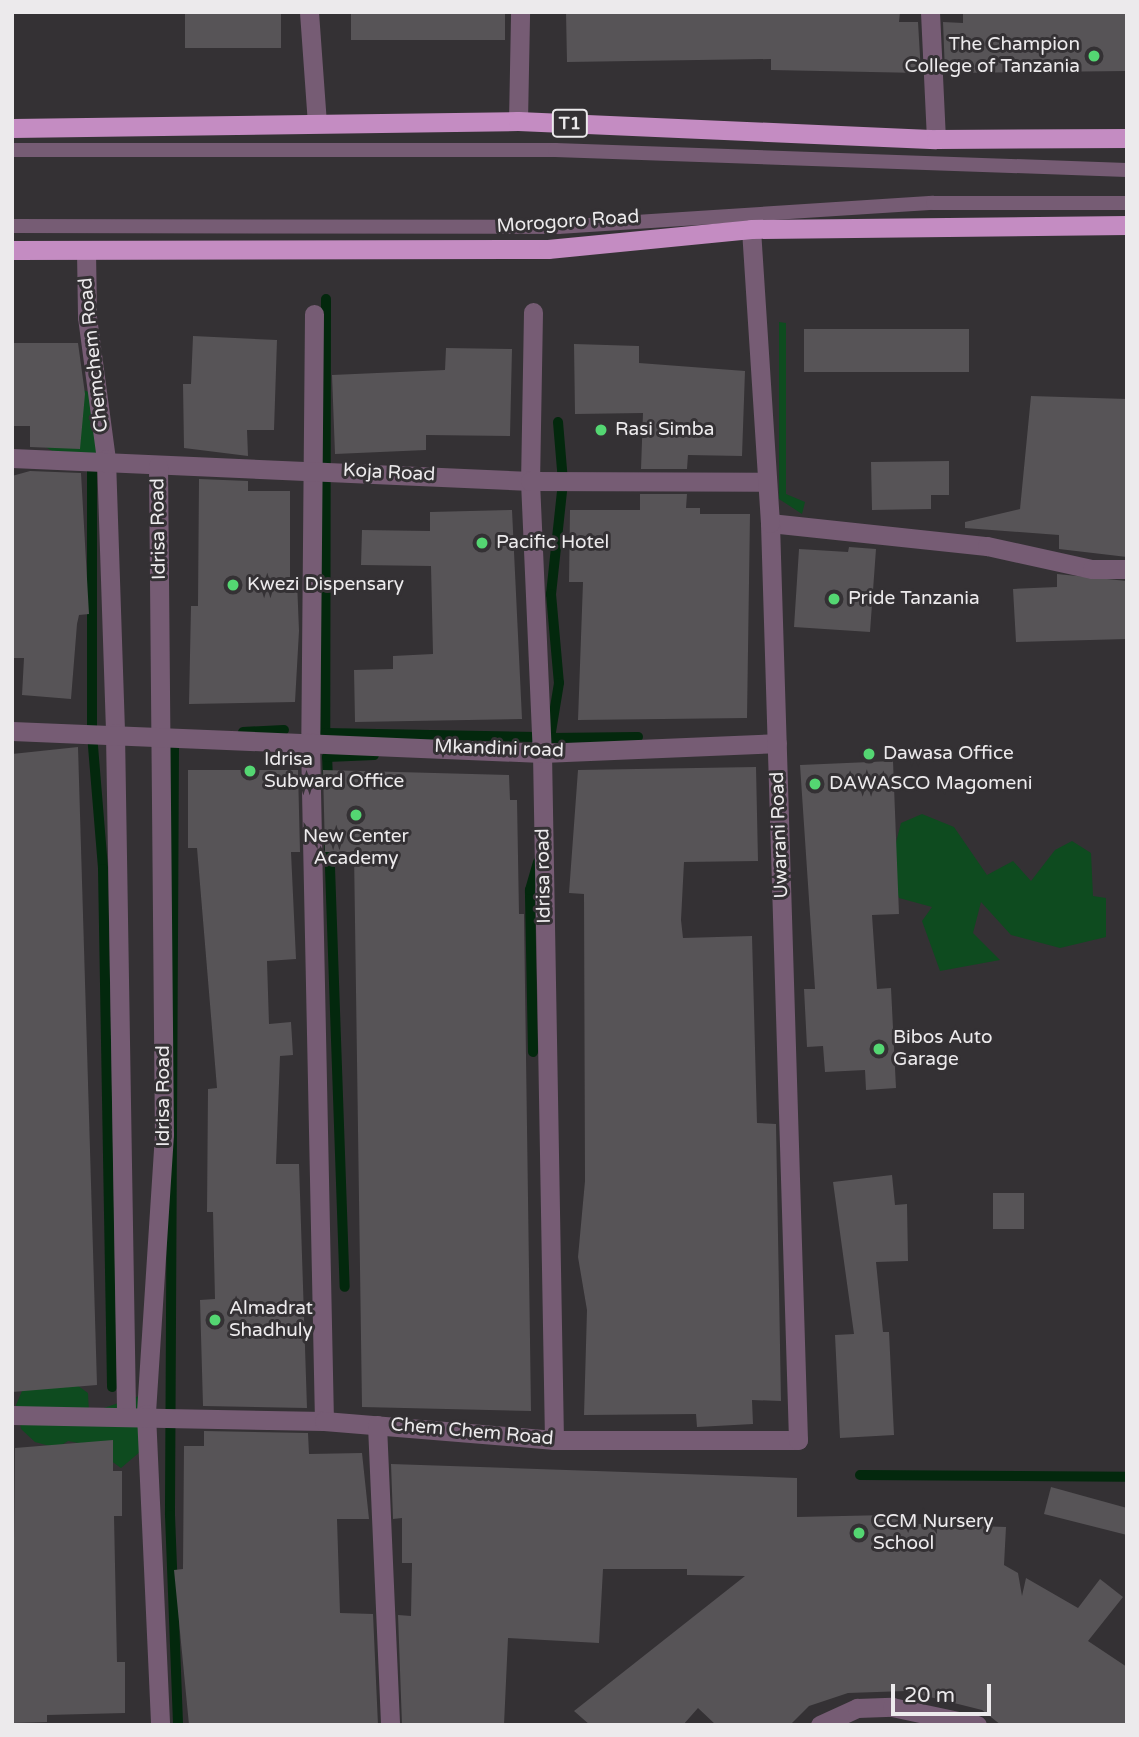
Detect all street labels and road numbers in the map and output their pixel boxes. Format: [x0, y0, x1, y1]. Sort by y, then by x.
road number: T1 [551, 109, 589, 138]
street label: Morogoro Road [496, 206, 640, 238]
street label: Chemchem Road [75, 276, 113, 434]
street label: Koja Road [342, 459, 436, 487]
street label: Idrisa Road [147, 478, 171, 580]
street label: Mkandini road [434, 735, 564, 763]
street label: Uwarani Road [766, 771, 794, 899]
street label: Idrisa road [532, 828, 556, 924]
street label: Idrisa Road [153, 1045, 175, 1147]
street label: Chem Chem Road [390, 1414, 554, 1450]

